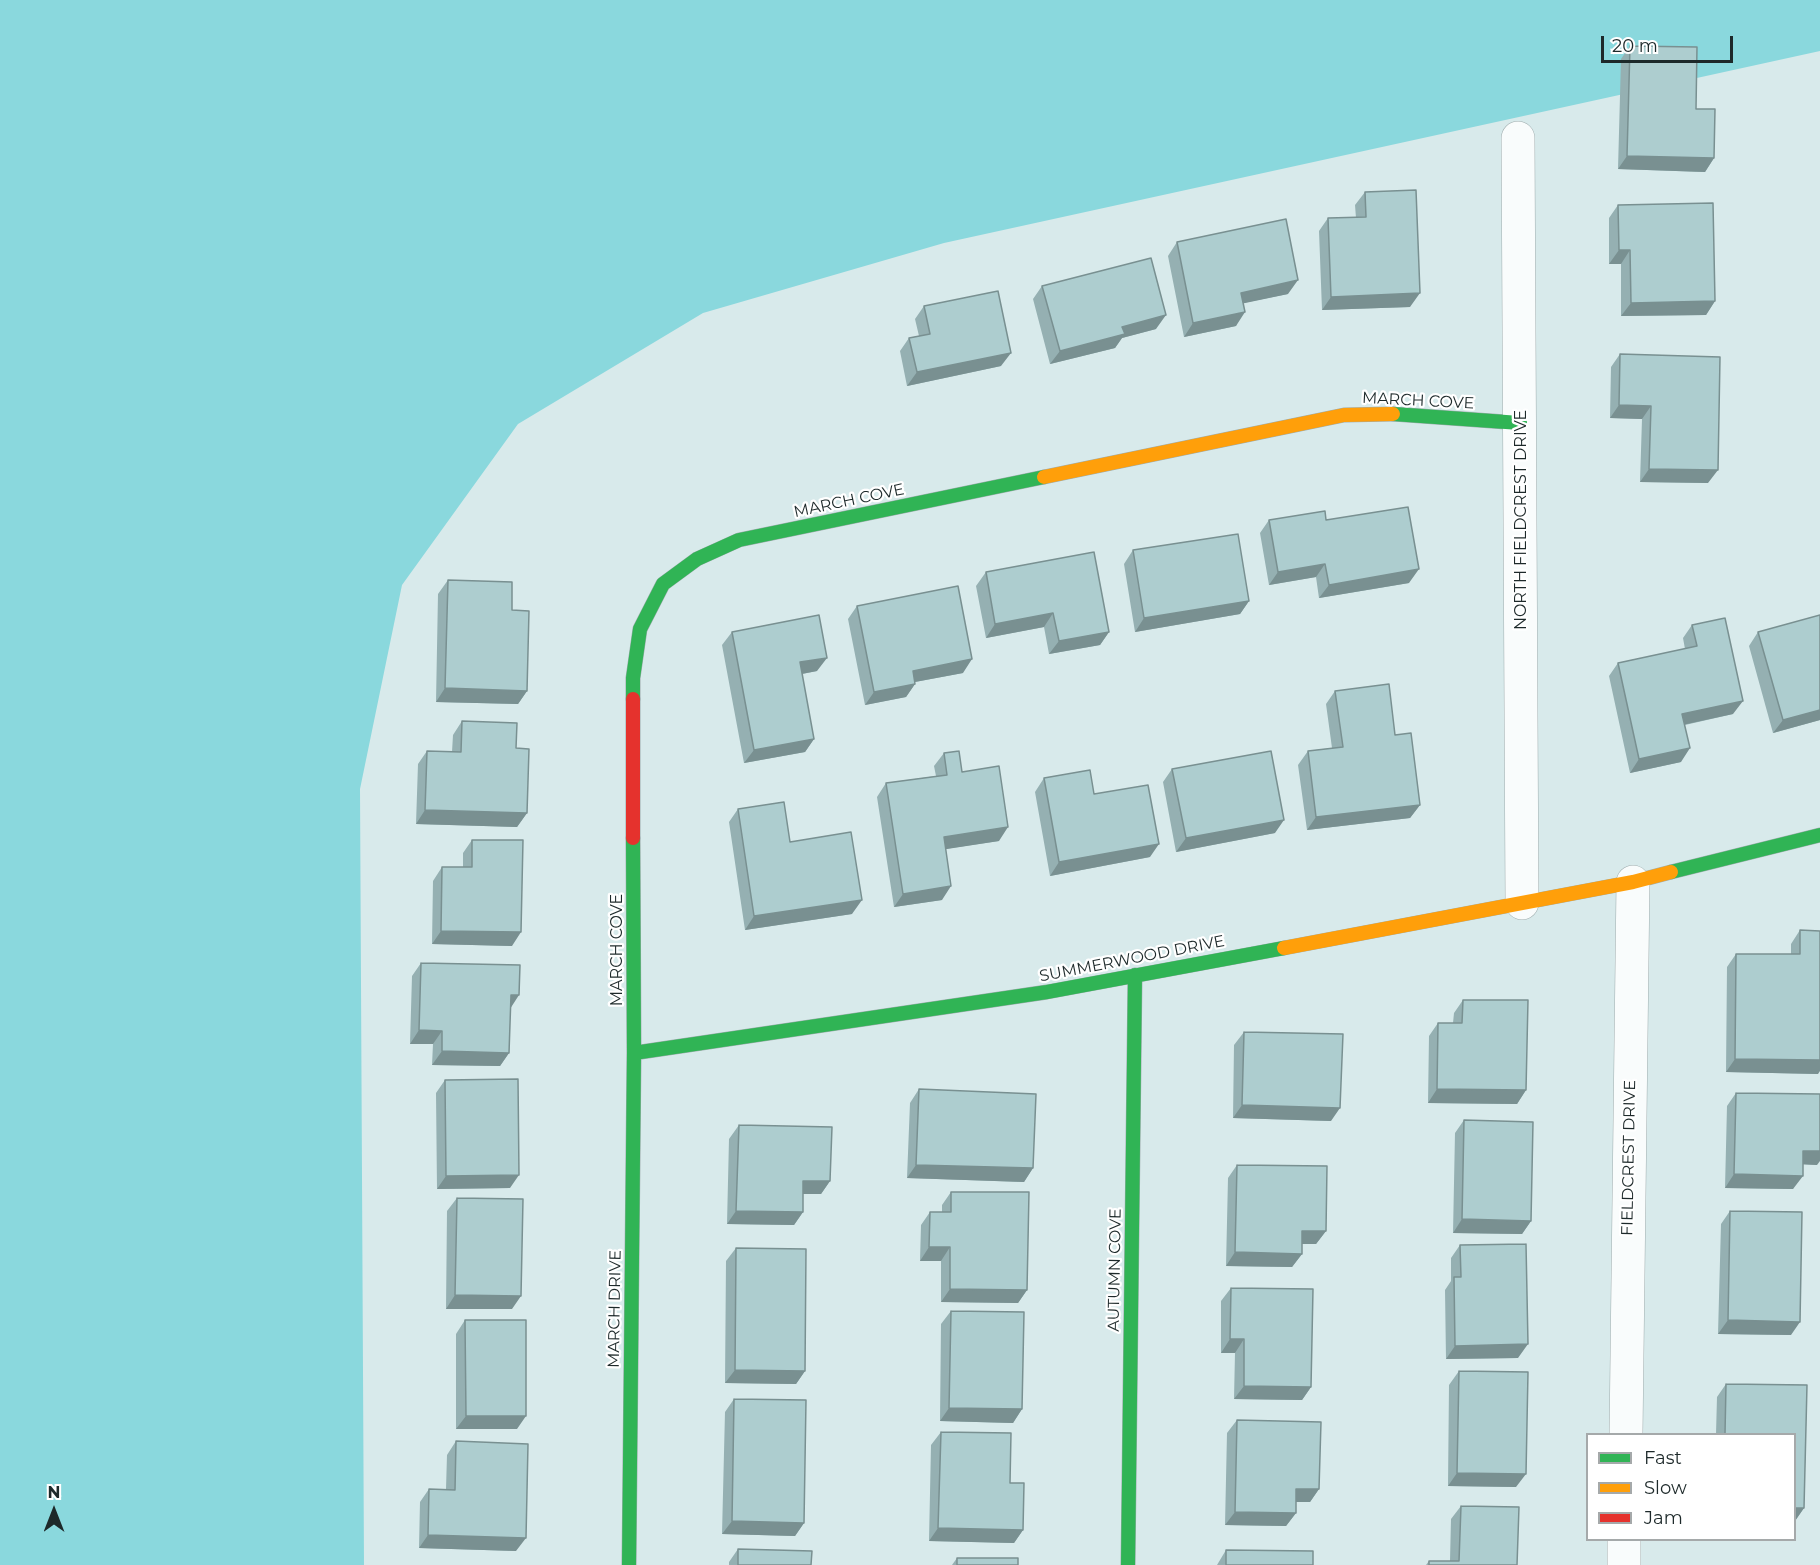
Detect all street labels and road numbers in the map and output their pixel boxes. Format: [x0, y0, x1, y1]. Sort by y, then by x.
street label: MARCH COVE [1361, 388, 1475, 414]
street label: NORTH FIELDCREST DRIVE [1511, 410, 1531, 630]
street label: MARCH COVE [792, 480, 906, 522]
street label: MARCH COVE [607, 894, 627, 1006]
street label: SUMMERWOOD DRIVE [1038, 932, 1226, 986]
street label: FIELDCREST DRIVE [1618, 1080, 1640, 1236]
street label: AUTUMN COVE [1104, 1208, 1126, 1332]
street label: MARCH DRIVE [604, 1250, 626, 1368]

